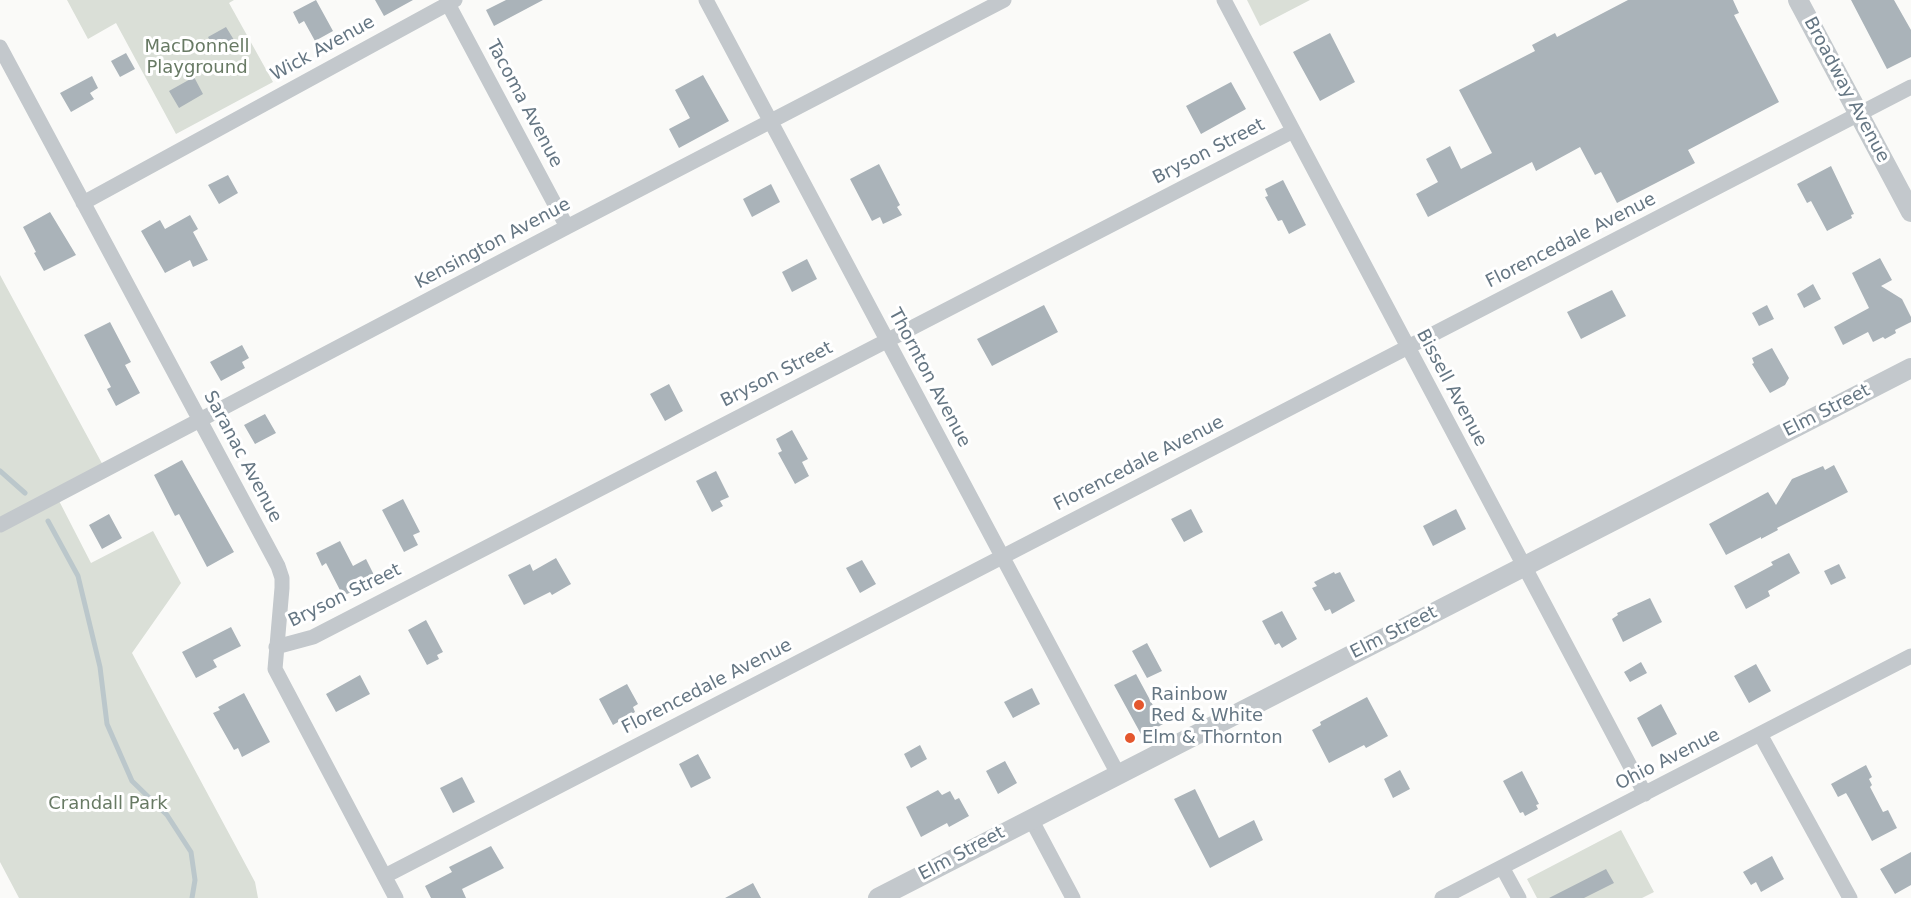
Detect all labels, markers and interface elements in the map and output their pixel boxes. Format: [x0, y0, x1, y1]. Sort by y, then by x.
street label: Wick Avenue [267, 12, 379, 86]
street label: Broadway Avenue [1798, 13, 1894, 167]
park label: MacDonnell Playground [144, 36, 250, 78]
street label: Tacoma Avenue [481, 37, 567, 171]
street label: Bryson Street [1149, 115, 1269, 189]
street label: Florencedale Avenue [1482, 189, 1660, 293]
street label: Kensington Avenue [412, 194, 574, 294]
street label: Thornton Avenue [883, 305, 975, 451]
street label: Bissell Avenue [1411, 326, 1491, 450]
street label: Bryson Street [717, 338, 837, 412]
street label: Elm Street [1780, 380, 1874, 442]
street label: Saranac Avenue [198, 388, 286, 526]
street label: Florencedale Avenue [1050, 412, 1228, 516]
street label: Bryson Street [285, 559, 405, 633]
street label: Elm Street [1347, 602, 1441, 664]
street label: Florencedale Avenue [618, 635, 796, 739]
place label: Rainbow Red & White [1151, 684, 1263, 726]
marker: Rainbow Red & White [1132, 698, 1146, 712]
street label: Ohio Avenue [1612, 724, 1724, 796]
place label: Elm & Thornton [1142, 727, 1283, 749]
marker: Elm & Thornton [1123, 731, 1137, 745]
park label: Crandall Park [48, 793, 168, 815]
street label: Elm Street [915, 822, 1009, 886]

